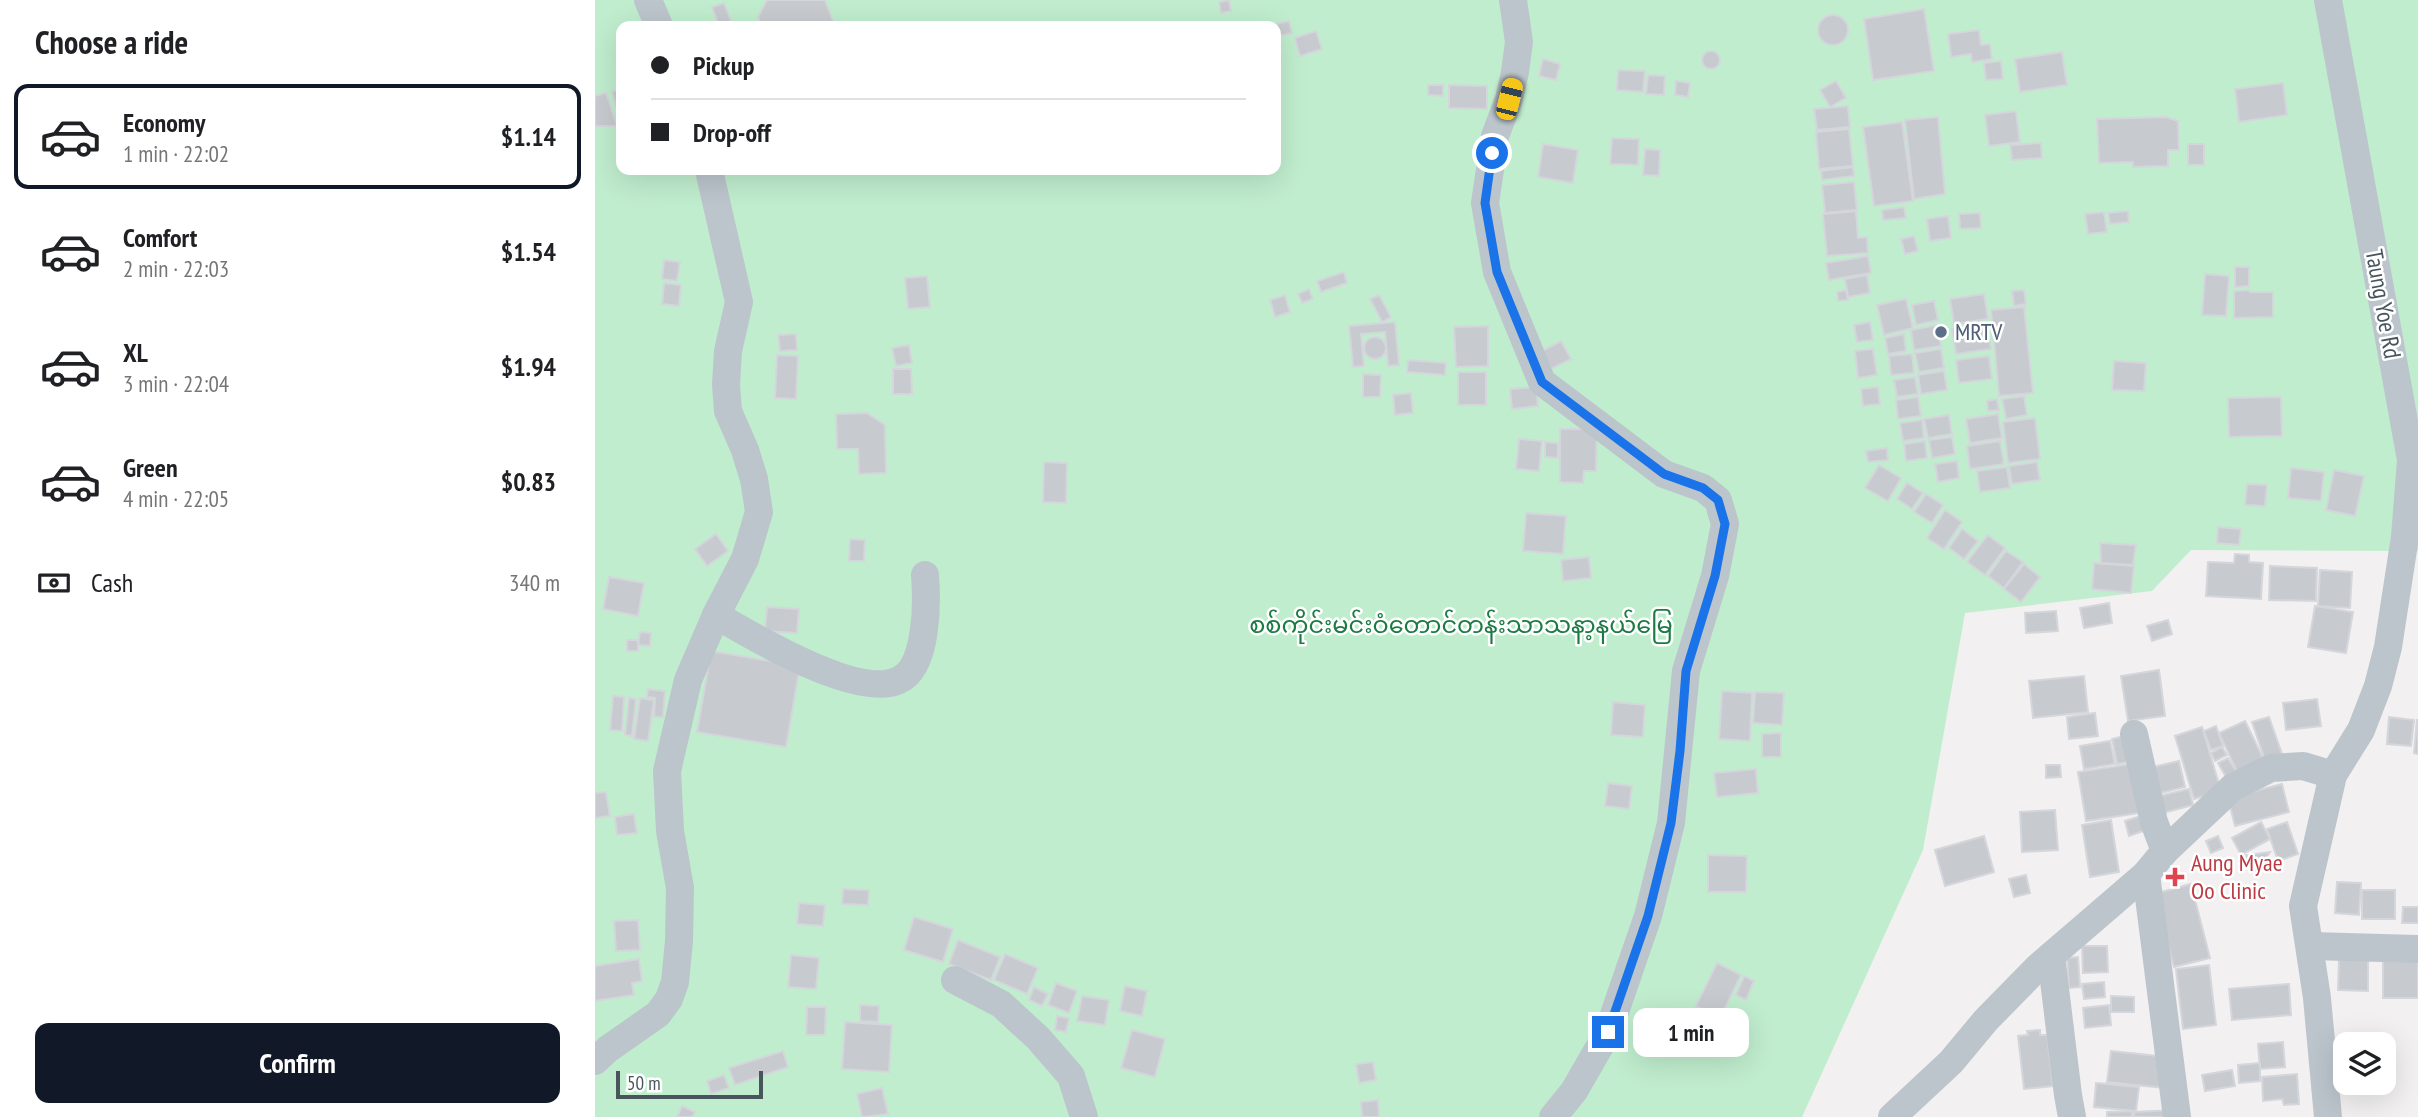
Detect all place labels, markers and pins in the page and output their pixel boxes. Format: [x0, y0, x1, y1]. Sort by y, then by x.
place label: MRTV [1955, 316, 2003, 347]
marker: MRTV [1933, 324, 1949, 340]
place label: Aung Myae Oo Clinic [2191, 847, 2283, 906]
marker: Aung Myae Oo Clinic [2165, 867, 2185, 887]

